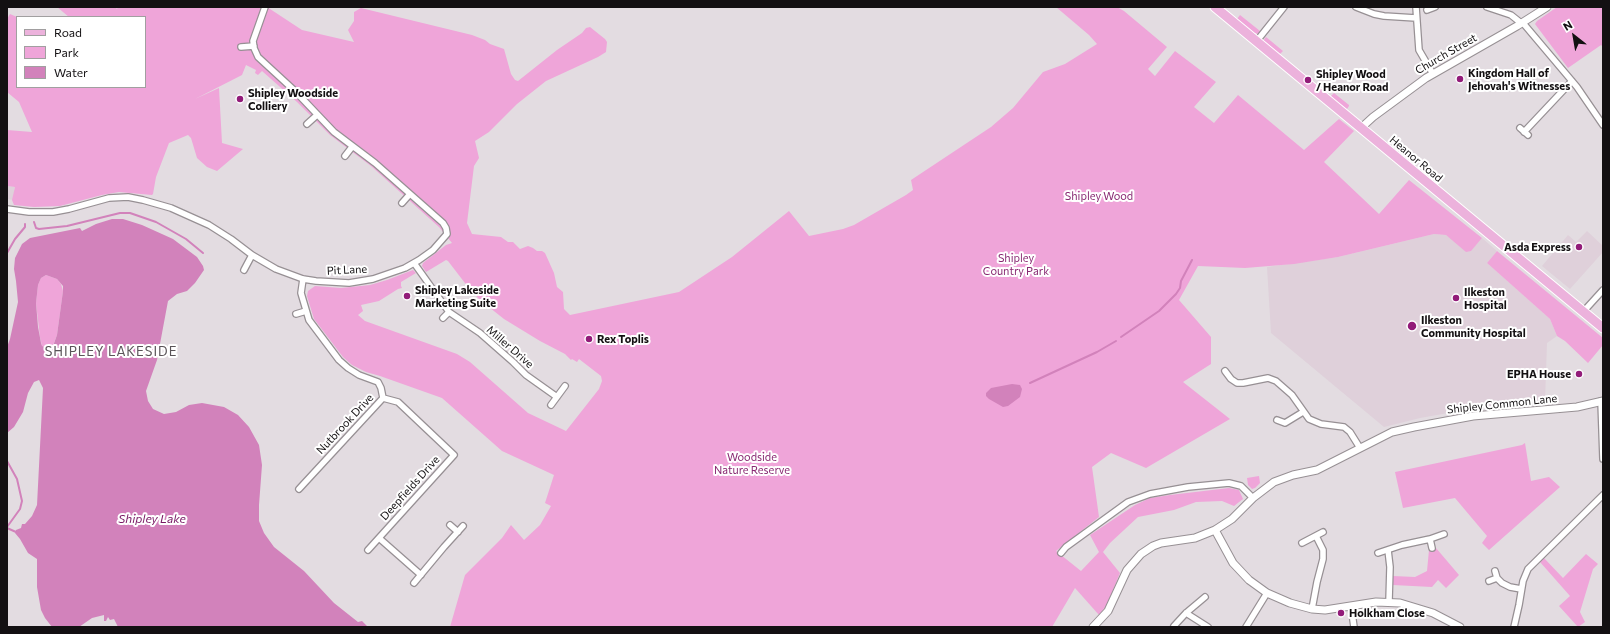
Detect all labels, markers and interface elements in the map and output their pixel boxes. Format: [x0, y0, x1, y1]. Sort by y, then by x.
legend [16, 16, 146, 88]
north arrow [1554, 16, 1594, 56]
text: N [1561, 18, 1574, 33]
text: Road [54, 25, 82, 39]
street label: Church Street [1413, 31, 1479, 77]
text: Park [54, 45, 79, 59]
text: Water [54, 65, 88, 79]
place label: Kingdom Hall of Jehovah's Witnesses [1468, 66, 1570, 92]
place label: Shipley Wood / Heanor Road [1316, 67, 1389, 93]
marker: Kingdom Hall of Jehovah's Witnesses [1455, 74, 1465, 84]
marker: Shipley Wood / Heanor Road [1303, 75, 1313, 85]
place label: Shipley Woodside Colliery [248, 86, 338, 112]
marker: Shipley Woodside Colliery [235, 94, 245, 104]
street label: Heanor Road [1387, 133, 1445, 185]
park label: Shipley Wood [1065, 189, 1133, 203]
place label: Asda Express [1504, 240, 1571, 254]
marker: Asda Express [1574, 242, 1584, 252]
park label: Shipley Country Park [983, 251, 1049, 277]
street label: Pit Lane [326, 262, 368, 278]
place label: Shipley Lakeside Marketing Suite [415, 283, 499, 309]
place label: Ilkeston Hospital [1464, 285, 1507, 311]
marker: Shipley Lakeside Marketing Suite [402, 291, 412, 301]
marker: Ilkeston Hospital [1451, 293, 1461, 303]
place label: Ilkeston Community Hospital [1421, 313, 1526, 339]
marker: Ilkeston Community Hospital [1406, 320, 1418, 332]
street label: Miller Drive [484, 323, 536, 371]
place label: Rex Toplis [597, 332, 649, 346]
marker: Rex Toplis [584, 334, 594, 344]
district label: SHIPLEY LAKESIDE [45, 344, 177, 360]
place label: EPHA House [1507, 367, 1571, 381]
marker: EPHA House [1574, 369, 1584, 379]
street label: Nutbrook Drive [314, 391, 376, 457]
street label: Shipley Common Lane [1446, 392, 1558, 416]
park label: Woodside Nature Reserve [714, 450, 790, 476]
street label: Deepfields Drive [378, 453, 442, 523]
water label: Shipley Lake [118, 512, 186, 526]
place label: Holkham Close [1349, 606, 1425, 620]
marker: Holkham Close [1336, 608, 1346, 618]

